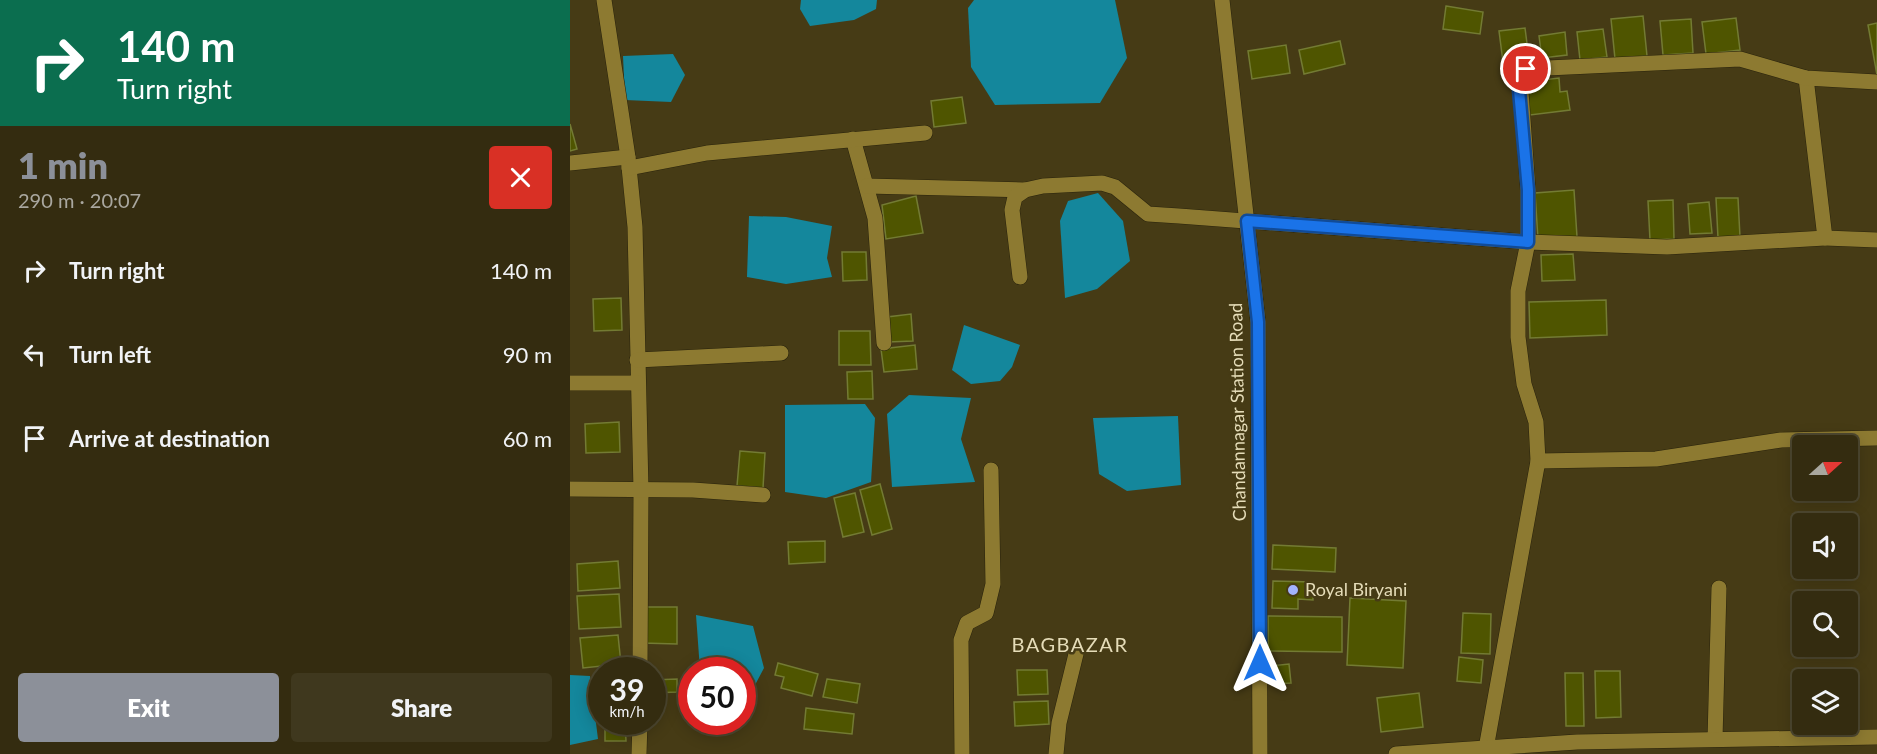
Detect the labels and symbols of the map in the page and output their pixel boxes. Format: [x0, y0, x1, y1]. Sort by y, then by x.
pin [1500, 43, 1551, 94]
street label: Chandannagar Station Road [1224, 302, 1250, 522]
north arrow [1792, 435, 1858, 501]
place label: Royal Biryani [1305, 578, 1407, 600]
marker: Royal Biryani [1286, 583, 1300, 597]
position arrow [1228, 631, 1292, 695]
district label: BAGBAZAR [1012, 632, 1128, 656]
speed limit sign: 50 [678, 657, 756, 735]

